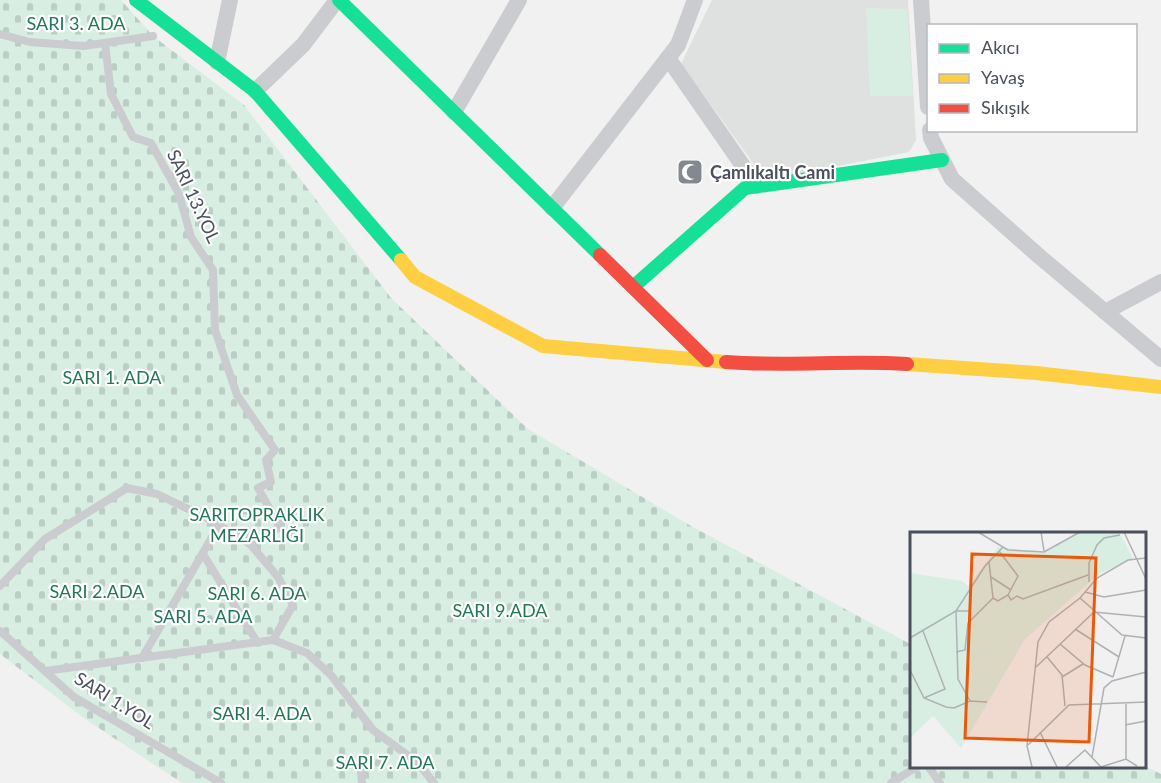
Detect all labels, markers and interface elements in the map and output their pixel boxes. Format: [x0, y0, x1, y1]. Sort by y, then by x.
park label: SARI 3. ADA [26, 12, 126, 34]
legend [927, 24, 1137, 132]
text: Akıcı [981, 36, 1020, 58]
text: Yavaş [981, 66, 1025, 88]
text: Sıkışık [981, 96, 1031, 118]
street label: SARI 13.YOL [163, 146, 225, 246]
mosque icon: Çamlıkaltı Cami [675, 157, 705, 187]
place label: Çamlıkaltı Cami [710, 161, 835, 183]
park label: SARI 1. ADA [62, 366, 162, 388]
park label: SARITOPRAKLIK MEZARLIĞI [190, 503, 325, 546]
inset map [910, 532, 1146, 768]
park label: SARI 2.ADA [49, 580, 145, 602]
park label: SARI 6. ADA [207, 582, 307, 604]
park label: SARI 9.ADA [452, 599, 548, 621]
park label: SARI 5. ADA [153, 605, 253, 627]
street label: SARI 1.YOL [71, 667, 159, 733]
park label: SARI 4. ADA [212, 702, 312, 724]
park label: SARI 7. ADA [335, 751, 435, 773]

